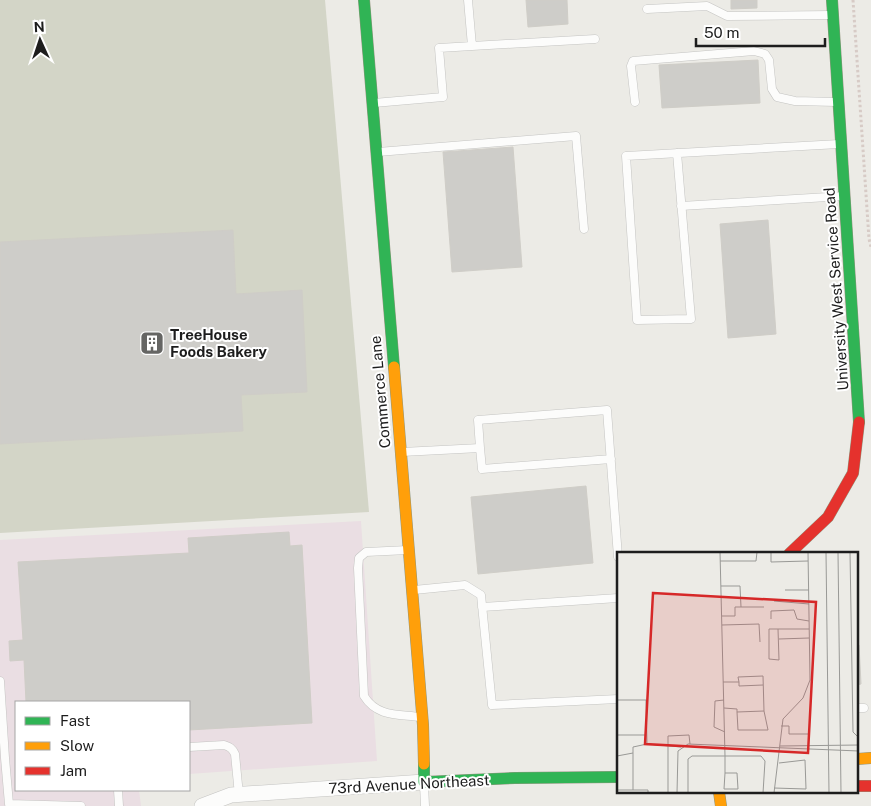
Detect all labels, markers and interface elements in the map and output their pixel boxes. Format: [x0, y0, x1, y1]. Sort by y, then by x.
north arrow [15, 15, 65, 65]
scale bar [696, 15, 825, 47]
text: N [33, 19, 45, 35]
text: 50 m [704, 24, 739, 41]
street label: University West Service Road [820, 187, 852, 391]
place label: TreeHouse Foods Bakery [170, 326, 268, 360]
building icon: TreeHouse Foods Bakery [139, 330, 165, 356]
street label: Commerce Lane [367, 335, 393, 449]
inset map [617, 552, 858, 794]
legend [15, 701, 190, 791]
text: Fast [60, 712, 90, 729]
text: Slow [60, 737, 95, 754]
text: Jam [60, 762, 87, 779]
street label: 73rd Avenue Northeast [328, 771, 490, 797]

